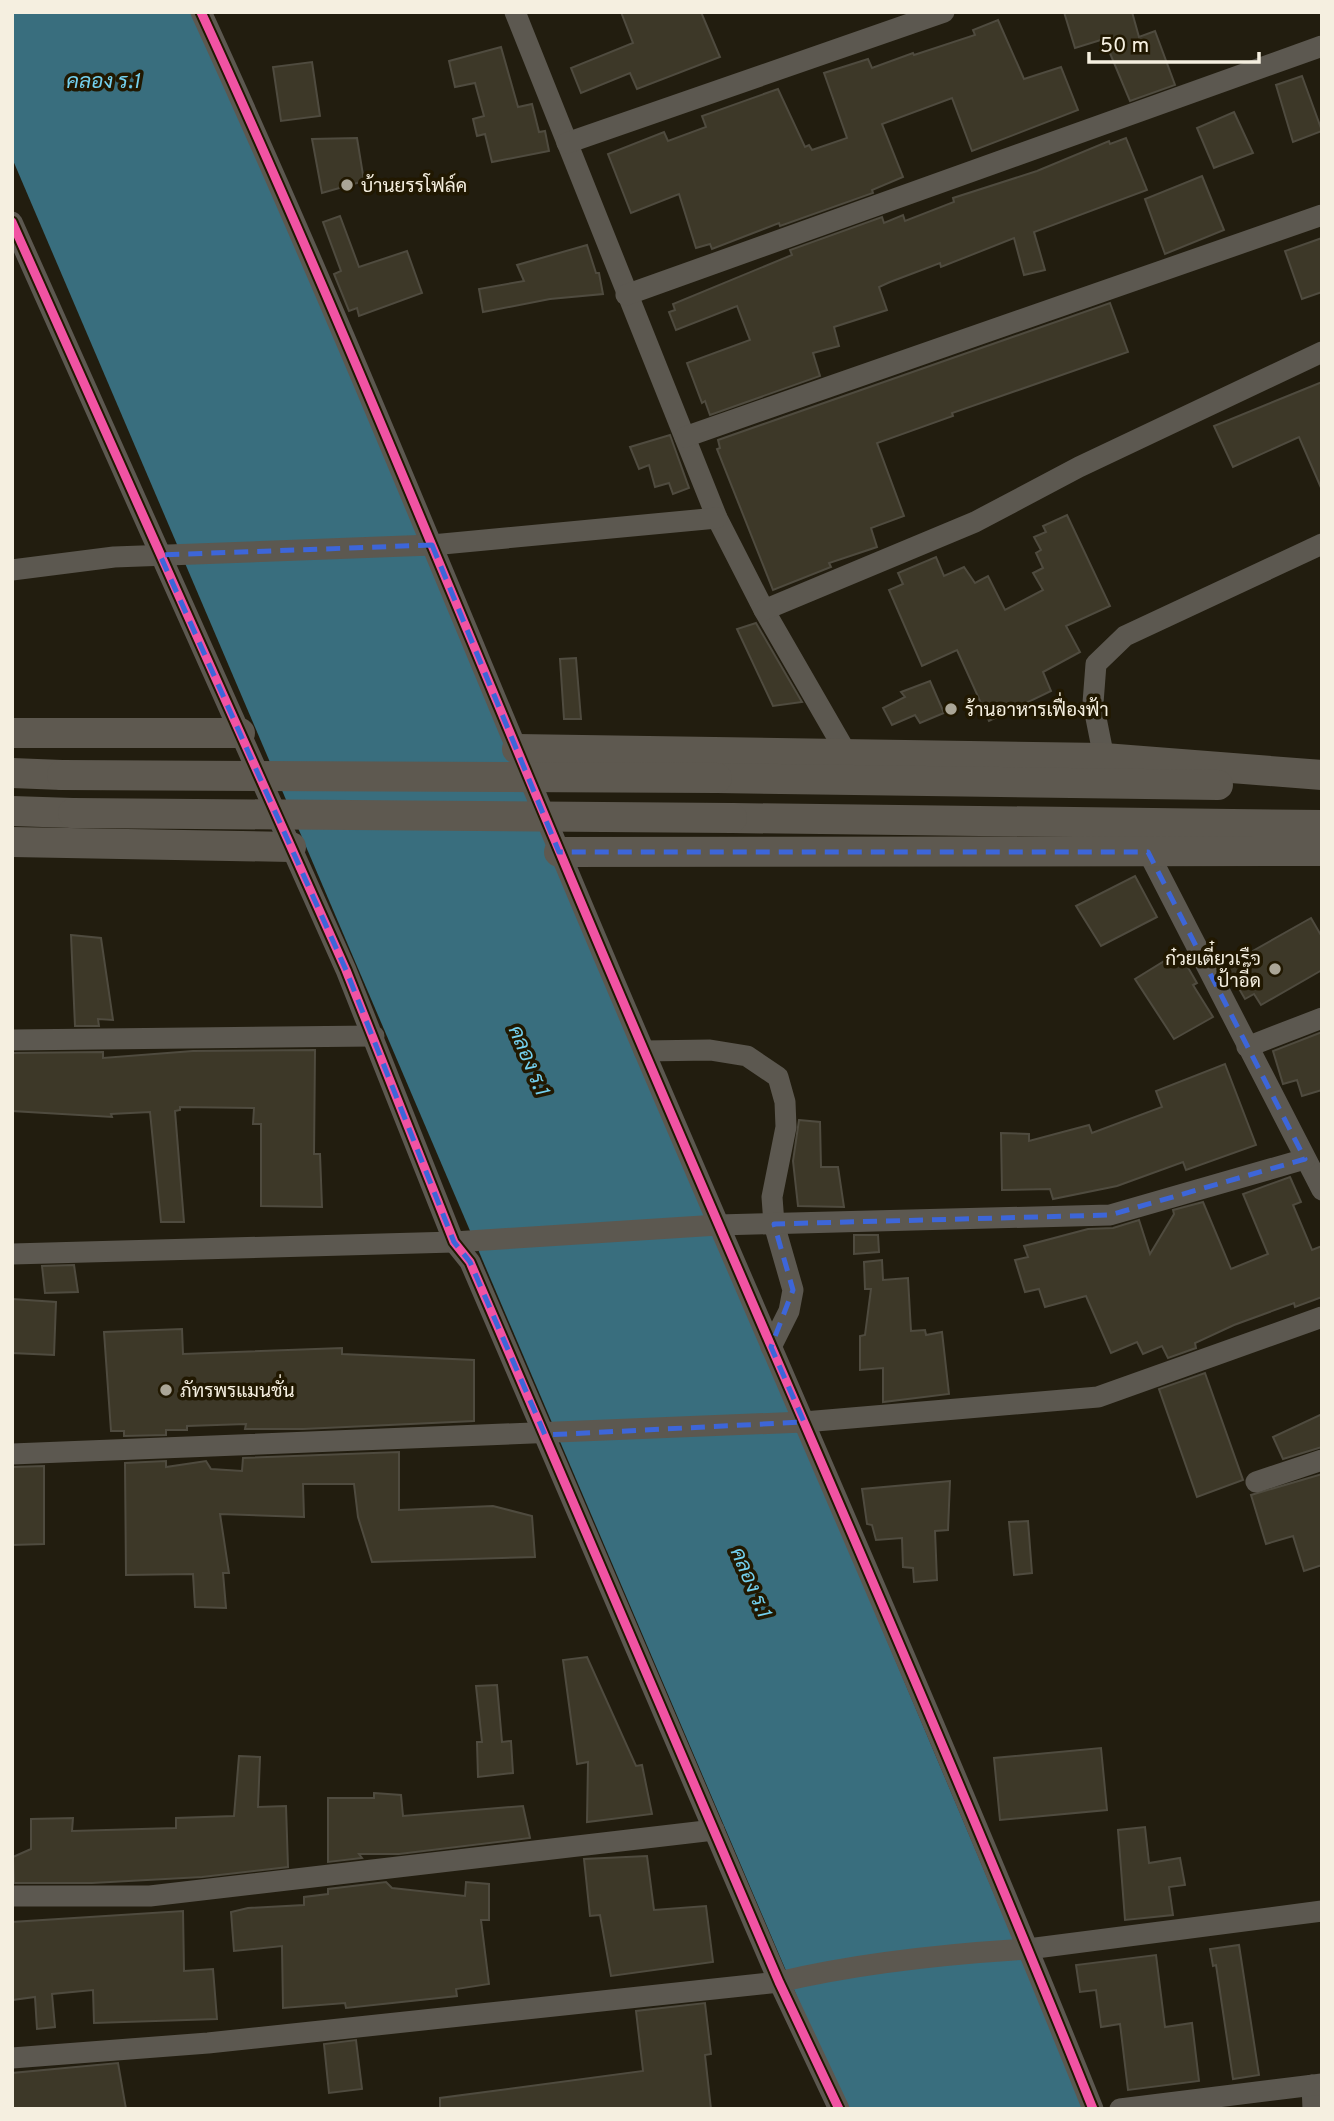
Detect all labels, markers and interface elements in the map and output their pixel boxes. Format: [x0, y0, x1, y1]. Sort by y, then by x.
scale bar [1089, 21, 1259, 65]
text: 50 m [1100, 33, 1149, 60]
water label: คลอง ร.1 [66, 69, 141, 96]
place label: บ้านยรรโฟล์ค [361, 173, 467, 199]
marker: บ้านยรรโฟล์ค [339, 177, 355, 193]
place label: ร้านอาหารเฟื่องฟ้า [965, 692, 1109, 723]
marker: ร้านอาหารเฟื่องฟ้า [943, 701, 959, 717]
place label: ก๋วยเตี๋ยวเรือ ป้าอี๊ด [1165, 940, 1261, 994]
marker: ก๋วยเตี๋ยวเรือ ป้าอี๊ด [1267, 961, 1283, 977]
water label: คลอง ร.1 [501, 1022, 555, 1101]
place label: ภัทรพรแมนชั่น [180, 1374, 295, 1404]
marker: ภัทรพรแมนชั่น [158, 1382, 174, 1398]
water label: คลอง ร.1 [723, 1544, 777, 1623]

